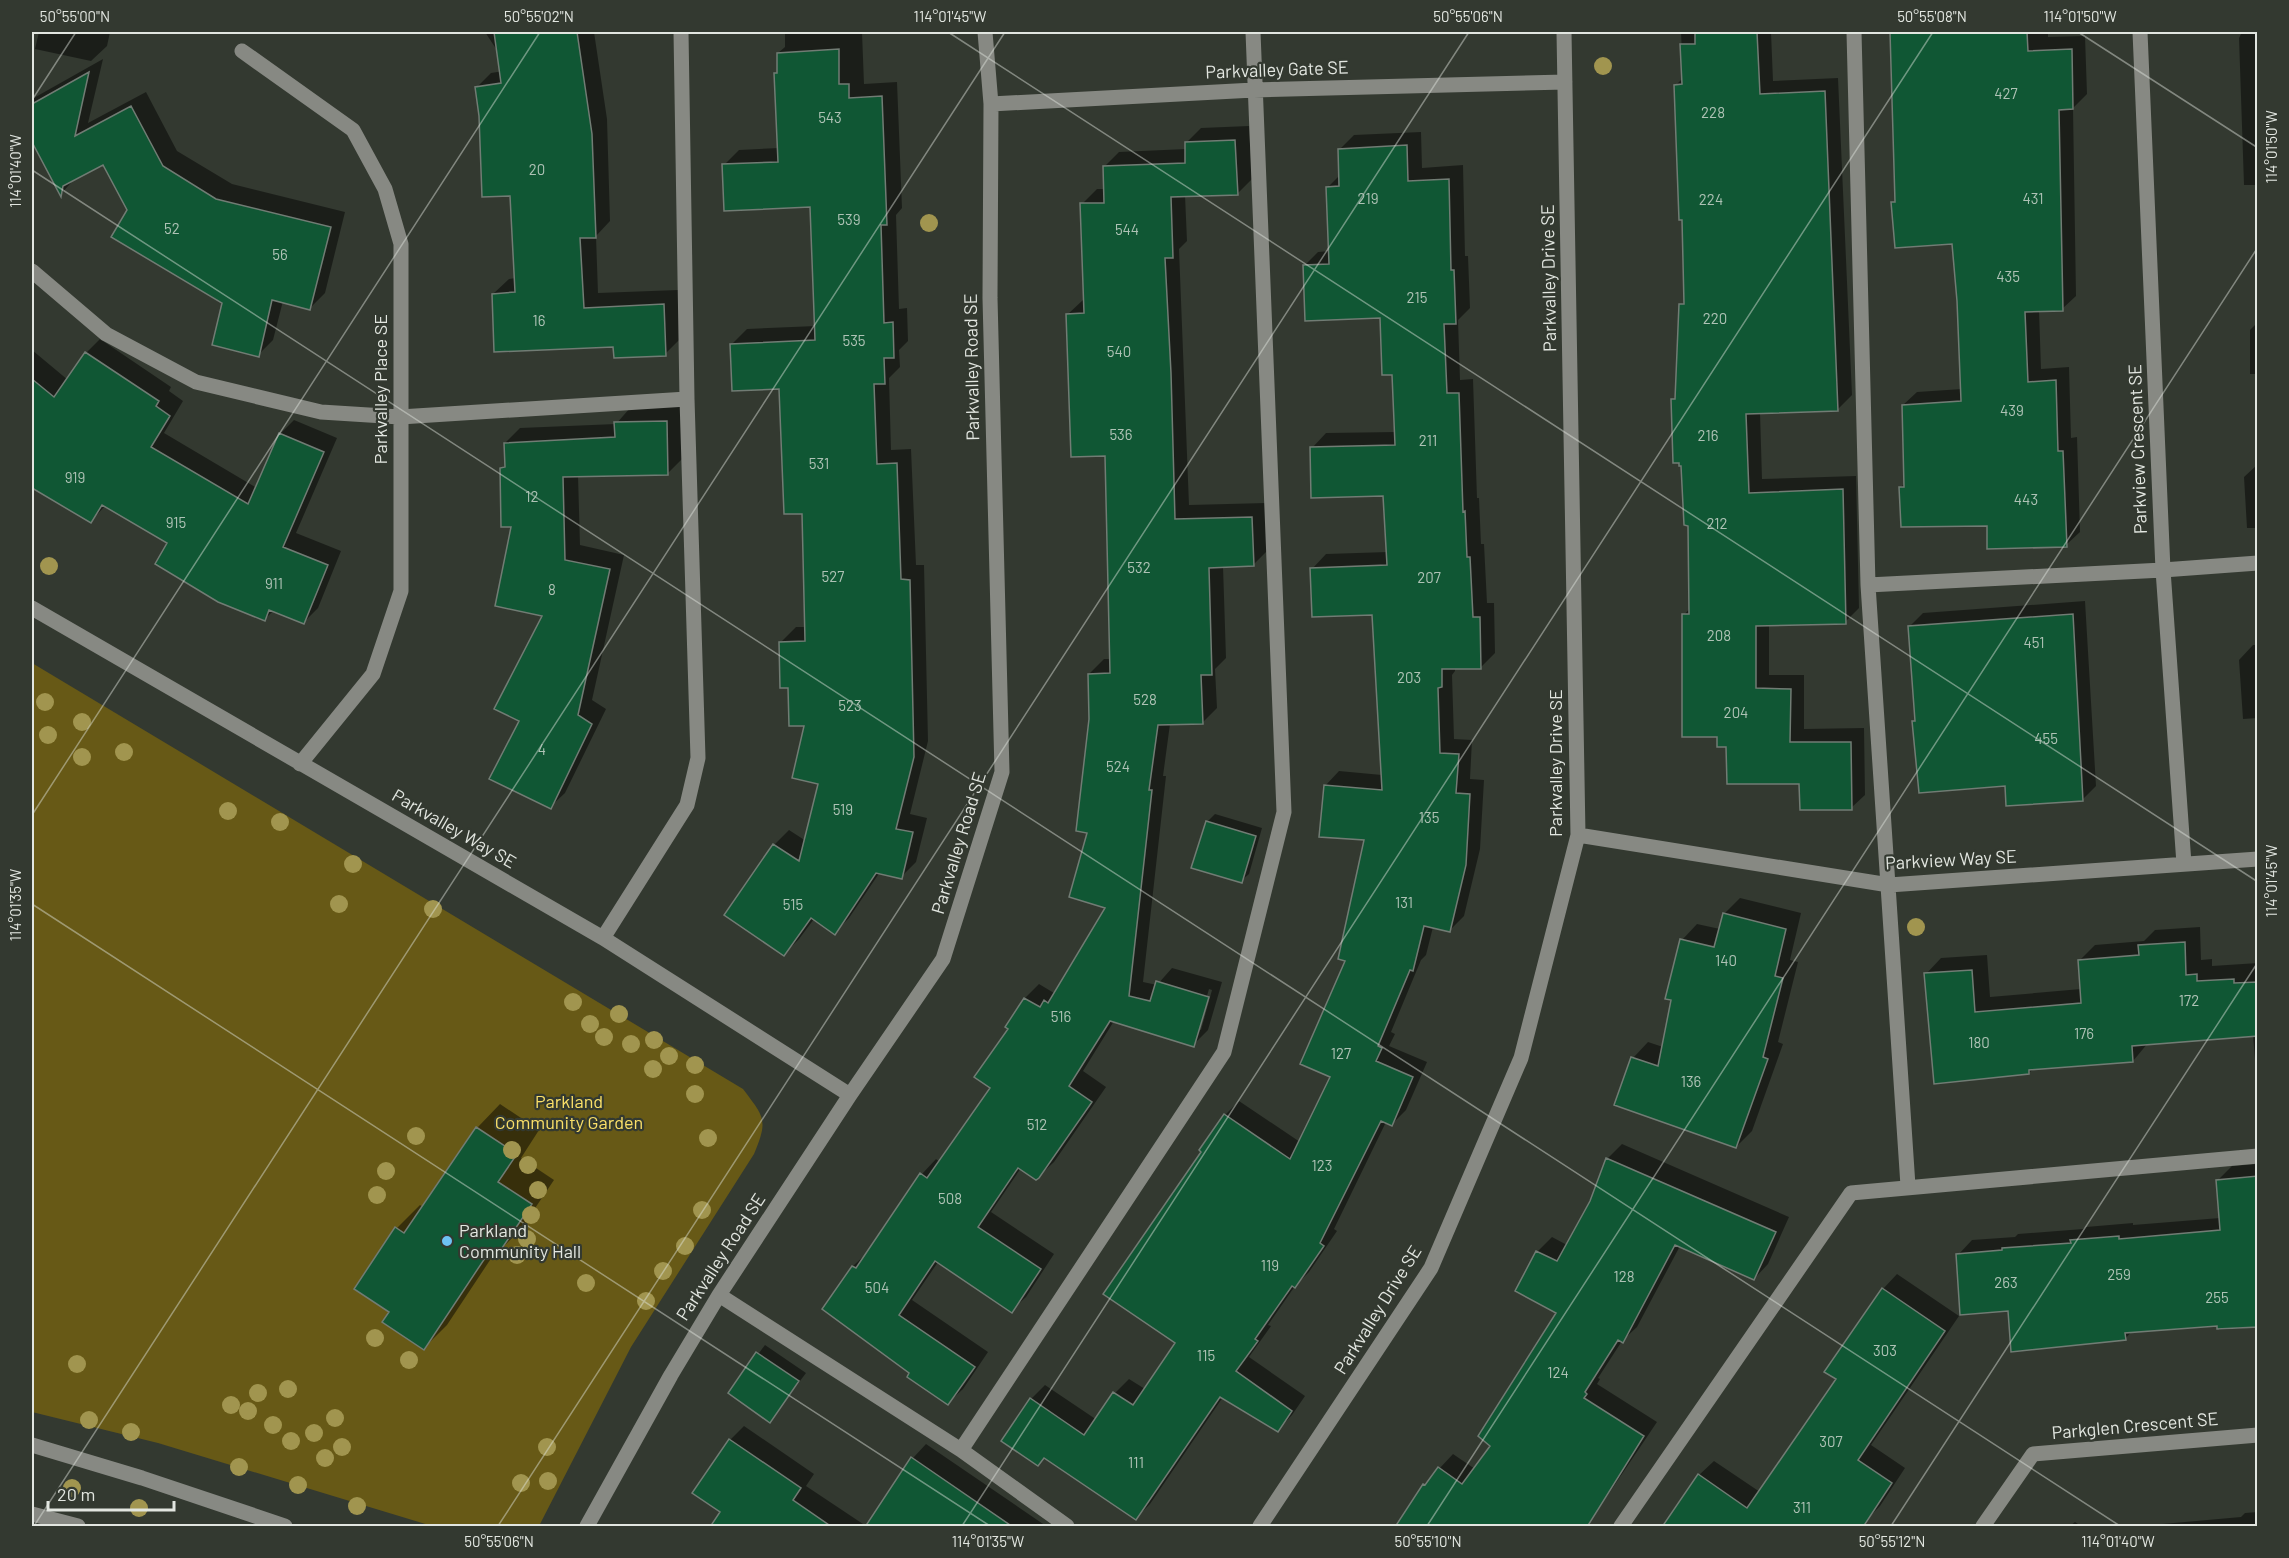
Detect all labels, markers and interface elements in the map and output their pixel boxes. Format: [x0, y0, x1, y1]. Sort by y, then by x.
text: 50°55'00"N [40, 7, 110, 25]
text: 50°55'02"N [504, 7, 574, 25]
text: 114°01'45"W [914, 7, 986, 25]
text: 50°55'06"N [1433, 7, 1503, 25]
text: 50°55'08"N [1897, 7, 1967, 25]
text: 114°01'50"W [2043, 7, 2117, 25]
street label: Parkvalley Gate SE [1205, 56, 1349, 82]
house number: 427 [1994, 84, 2018, 102]
house number: 228 [1701, 103, 1725, 121]
house number: 543 [818, 108, 842, 126]
text: 114°01'50"W [2262, 110, 2280, 184]
text: 114°01'40"W [6, 134, 24, 208]
house number: 20 [529, 160, 545, 178]
house number: 219 [1358, 189, 1378, 207]
house number: 431 [2022, 189, 2044, 207]
house number: 224 [1699, 190, 1723, 208]
street label: Parkvalley Drive SE [1536, 204, 1560, 352]
house number: 539 [837, 210, 861, 228]
house number: 52 [164, 219, 180, 237]
house number: 544 [1115, 220, 1139, 238]
house number: 56 [272, 245, 288, 263]
house number: 435 [1996, 267, 2020, 285]
house number: 215 [1407, 288, 1427, 306]
street label: Parkvalley Road SE [959, 293, 983, 441]
house number: 220 [1703, 309, 1727, 327]
house number: 16 [533, 311, 545, 329]
street label: Parkvalley Place SE [369, 314, 391, 464]
house number: 535 [842, 331, 866, 349]
house number: 540 [1107, 342, 1131, 360]
street label: Parkview Crescent SE [2123, 364, 2151, 534]
house number: 439 [2000, 401, 2024, 419]
house number: 536 [1109, 425, 1133, 443]
house number: 216 [1698, 426, 1718, 444]
house number: 211 [1419, 431, 1437, 449]
house number: 531 [809, 454, 829, 472]
house number: 919 [65, 468, 85, 486]
house number: 12 [525, 487, 539, 505]
house number: 443 [2014, 490, 2038, 508]
house number: 915 [166, 513, 186, 531]
house number: 212 [1706, 514, 1728, 532]
house number: 532 [1127, 558, 1151, 576]
house number: 527 [822, 567, 844, 585]
house number: 207 [1417, 568, 1441, 586]
house number: 911 [265, 574, 283, 592]
house number: 8 [548, 580, 556, 598]
house number: 208 [1707, 626, 1731, 644]
house number: 451 [2024, 633, 2044, 651]
house number: 203 [1397, 668, 1421, 686]
street label: Parkvalley Drive SE [1544, 689, 1566, 837]
house number: 528 [1133, 690, 1157, 708]
house number: 523 [838, 696, 862, 714]
house number: 204 [1724, 703, 1748, 721]
house number: 455 [2034, 729, 2058, 747]
house number: 4 [538, 740, 546, 758]
house number: 524 [1106, 757, 1130, 775]
street label: Parkvalley Road SE [926, 769, 990, 916]
street label: Parkvalley Way SE [388, 784, 521, 873]
house number: 519 [833, 800, 853, 818]
house number: 135 [1419, 808, 1439, 826]
street label: Parkview Way SE [1885, 845, 2017, 873]
text: 114°01'45"W [2262, 845, 2280, 917]
text: 114°01'35"W [6, 869, 24, 941]
house number: 131 [1395, 893, 1413, 911]
house number: 515 [783, 895, 803, 913]
house number: 140 [1715, 951, 1737, 969]
house number: 172 [2179, 991, 2199, 1009]
house number: 516 [1051, 1007, 1071, 1025]
house number: 176 [2074, 1024, 2094, 1042]
house number: 180 [1968, 1033, 1990, 1051]
house number: 127 [1331, 1044, 1351, 1062]
house number: 136 [1681, 1072, 1701, 1090]
park label: Parkland Community Garden [495, 1090, 643, 1133]
house number: 512 [1027, 1115, 1047, 1133]
house number: 123 [1312, 1156, 1332, 1174]
street label: Parkvalley Road SE [671, 1189, 769, 1324]
house number: 508 [938, 1189, 962, 1207]
place label: Parkland Community Hall [459, 1219, 581, 1262]
marker: Parkland Community Hall [440, 1234, 454, 1248]
street label: Parkvalley Drive SE [1329, 1241, 1426, 1378]
house number: 119 [1261, 1256, 1279, 1274]
house number: 259 [2107, 1265, 2131, 1283]
house number: 128 [1613, 1267, 1635, 1285]
house number: 263 [1994, 1273, 2018, 1291]
house number: 504 [865, 1278, 889, 1296]
house number: 255 [2205, 1288, 2229, 1306]
house number: 303 [1873, 1341, 1897, 1359]
house number: 115 [1197, 1346, 1215, 1364]
house number: 124 [1547, 1363, 1569, 1381]
street label: Parkglen Crescent SE [2051, 1407, 2219, 1443]
house number: 307 [1819, 1432, 1843, 1450]
house number: 111 [1128, 1453, 1144, 1471]
scale bar [48, 1474, 174, 1512]
text: 20 m [57, 1483, 95, 1505]
house number: 311 [1793, 1498, 1811, 1516]
text: 50°55'06"N [464, 1532, 534, 1550]
text: 114°01'35"W [952, 1532, 1024, 1550]
text: 50°55'10"N [1394, 1532, 1462, 1550]
text: 50°55'12"N [1859, 1532, 1925, 1550]
text: 114°01'40"W [2081, 1532, 2155, 1550]

